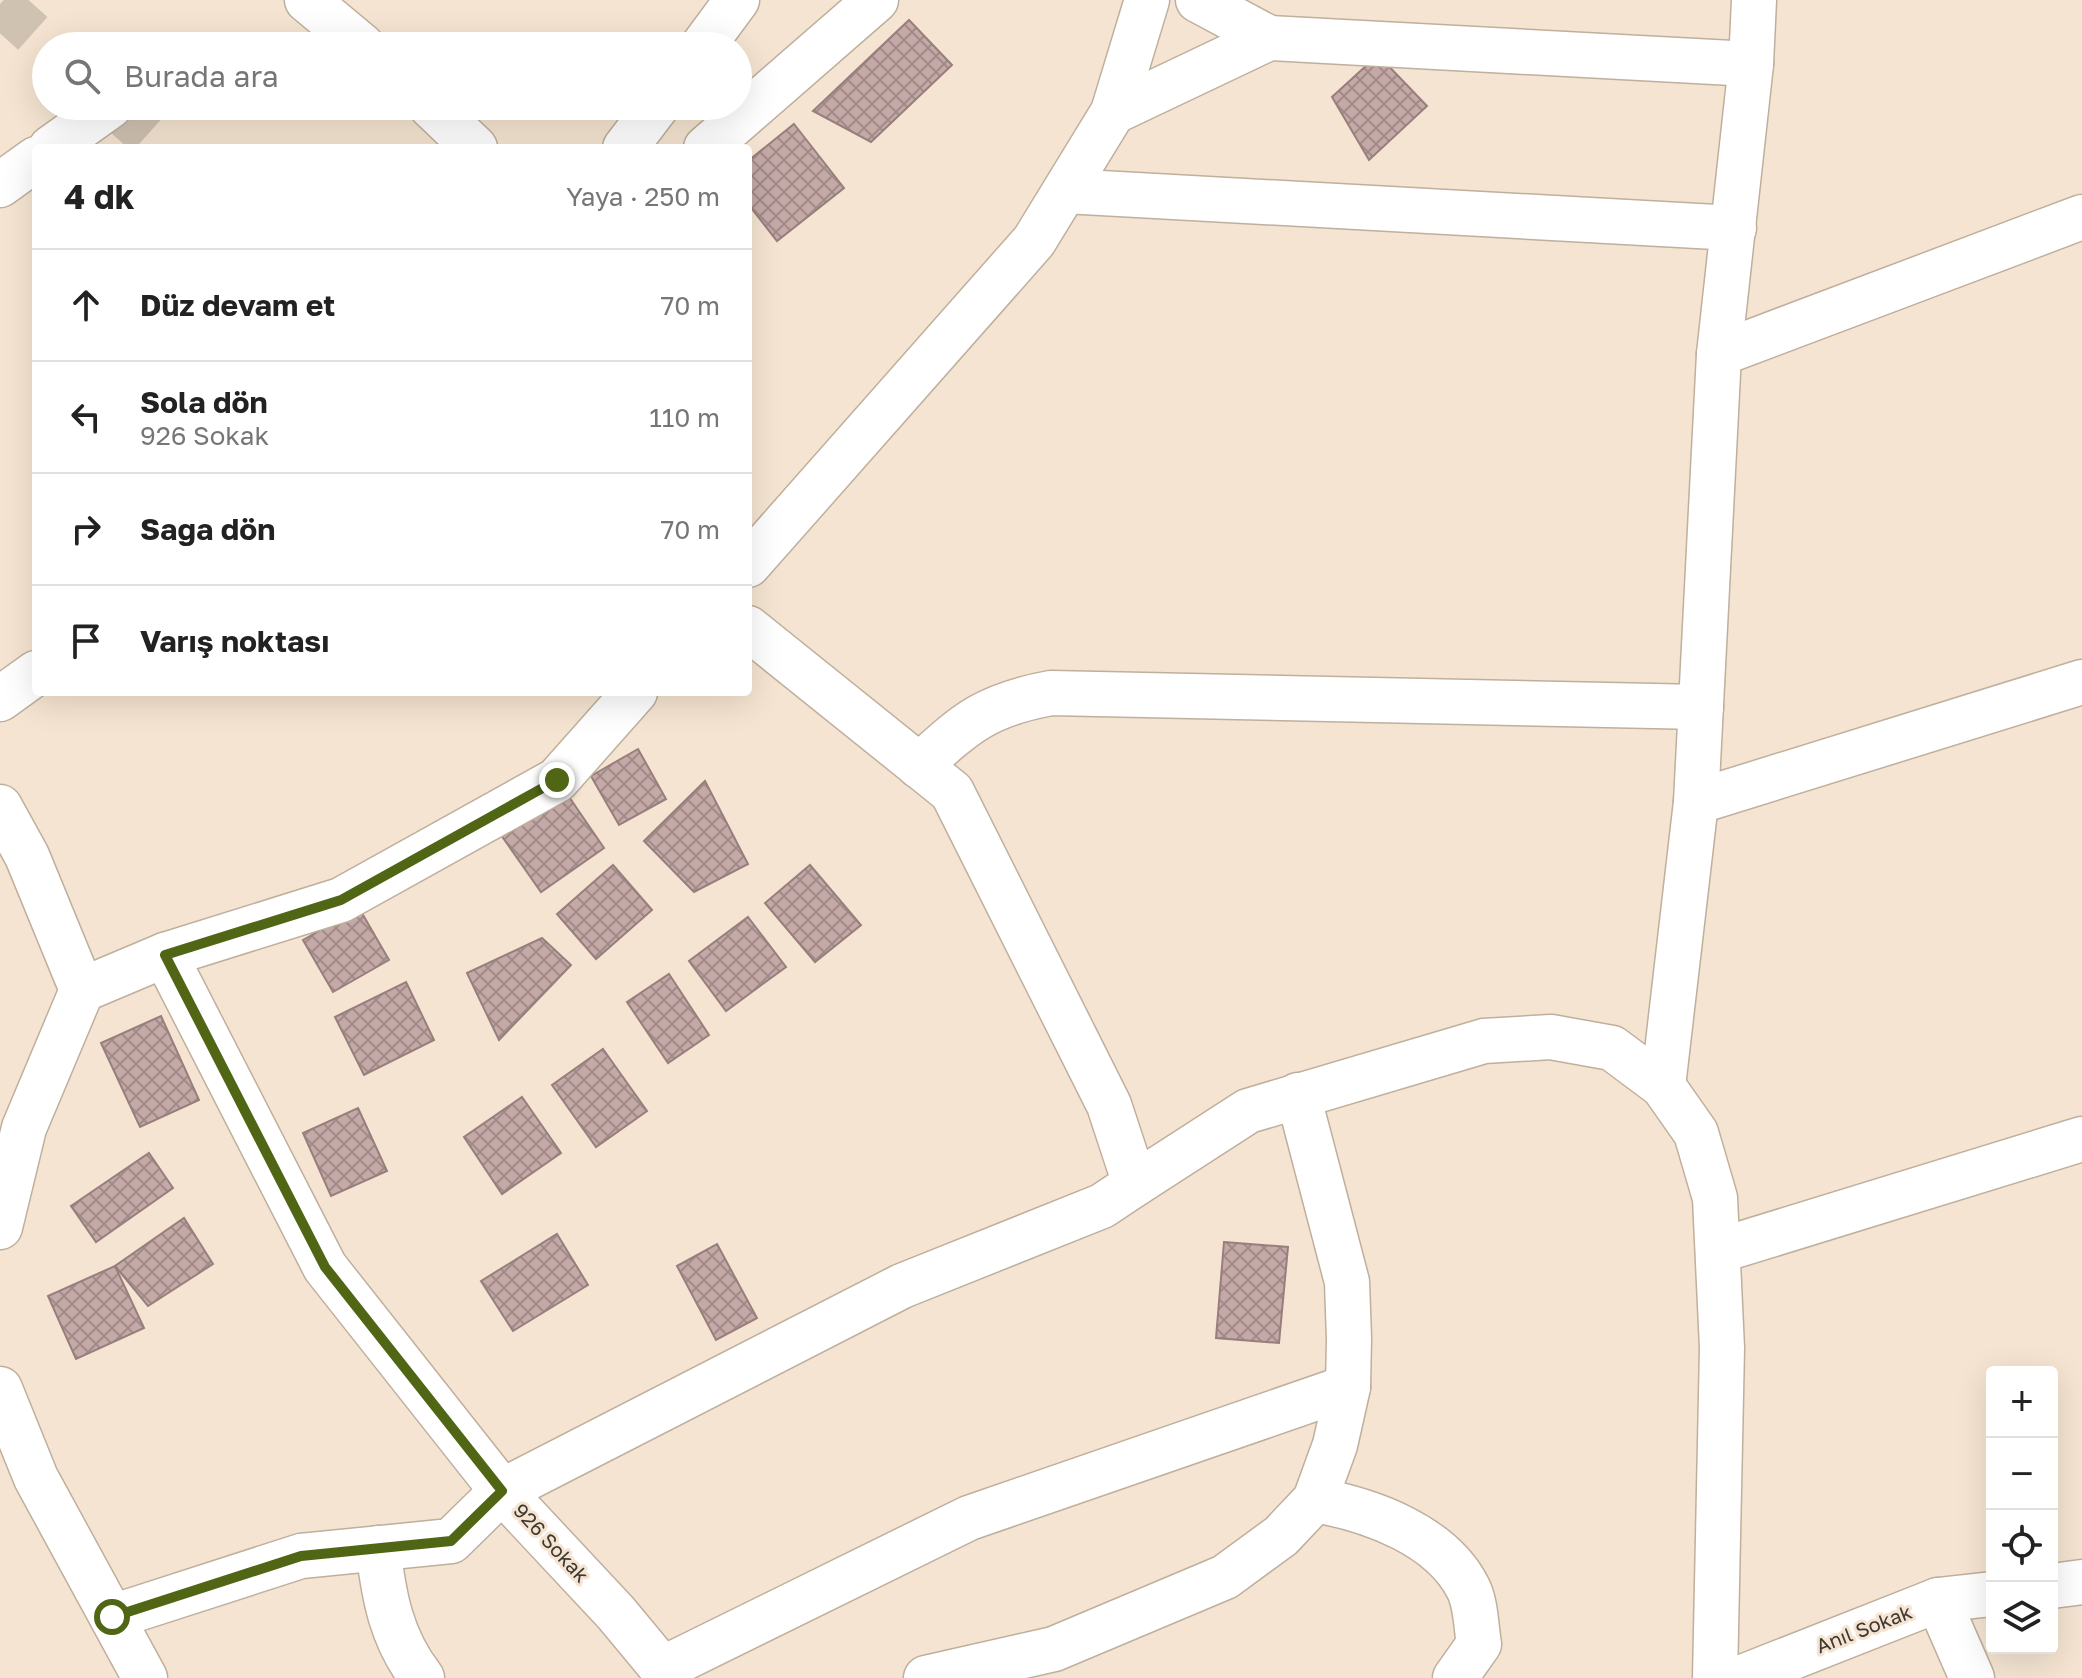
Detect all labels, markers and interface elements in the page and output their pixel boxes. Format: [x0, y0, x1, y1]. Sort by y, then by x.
search box [32, 32, 752, 120]
icon: search [60, 54, 104, 98]
text: Burada ara [124, 58, 279, 94]
text: 4 dk [64, 176, 134, 216]
text: Yaya · 250 m [566, 181, 720, 212]
icon: ahead [64, 283, 108, 327]
text: Düz devam et [140, 287, 335, 323]
text: 70 m [661, 290, 720, 321]
text: Sola dön [140, 384, 268, 420]
icon: left [64, 395, 108, 439]
text: 110 m [649, 402, 720, 433]
text: 926 Sokak [140, 420, 269, 451]
icon: right [64, 507, 108, 551]
text: Sağa dön [140, 511, 275, 547]
text: 70 m [661, 514, 720, 545]
icon: arrive [64, 619, 108, 663]
text: Varış noktası [140, 623, 329, 659]
route end [539, 762, 575, 798]
map controls [1986, 1366, 2058, 1654]
button: + [1986, 1366, 2058, 1438]
button: − [1986, 1438, 2058, 1510]
street label: 926 Sokak [509, 1498, 594, 1587]
button: locate [1986, 1510, 2058, 1582]
button: layers [1986, 1582, 2058, 1654]
route start [94, 1599, 130, 1635]
street label: Anıl Sokak [1812, 1599, 1915, 1657]

